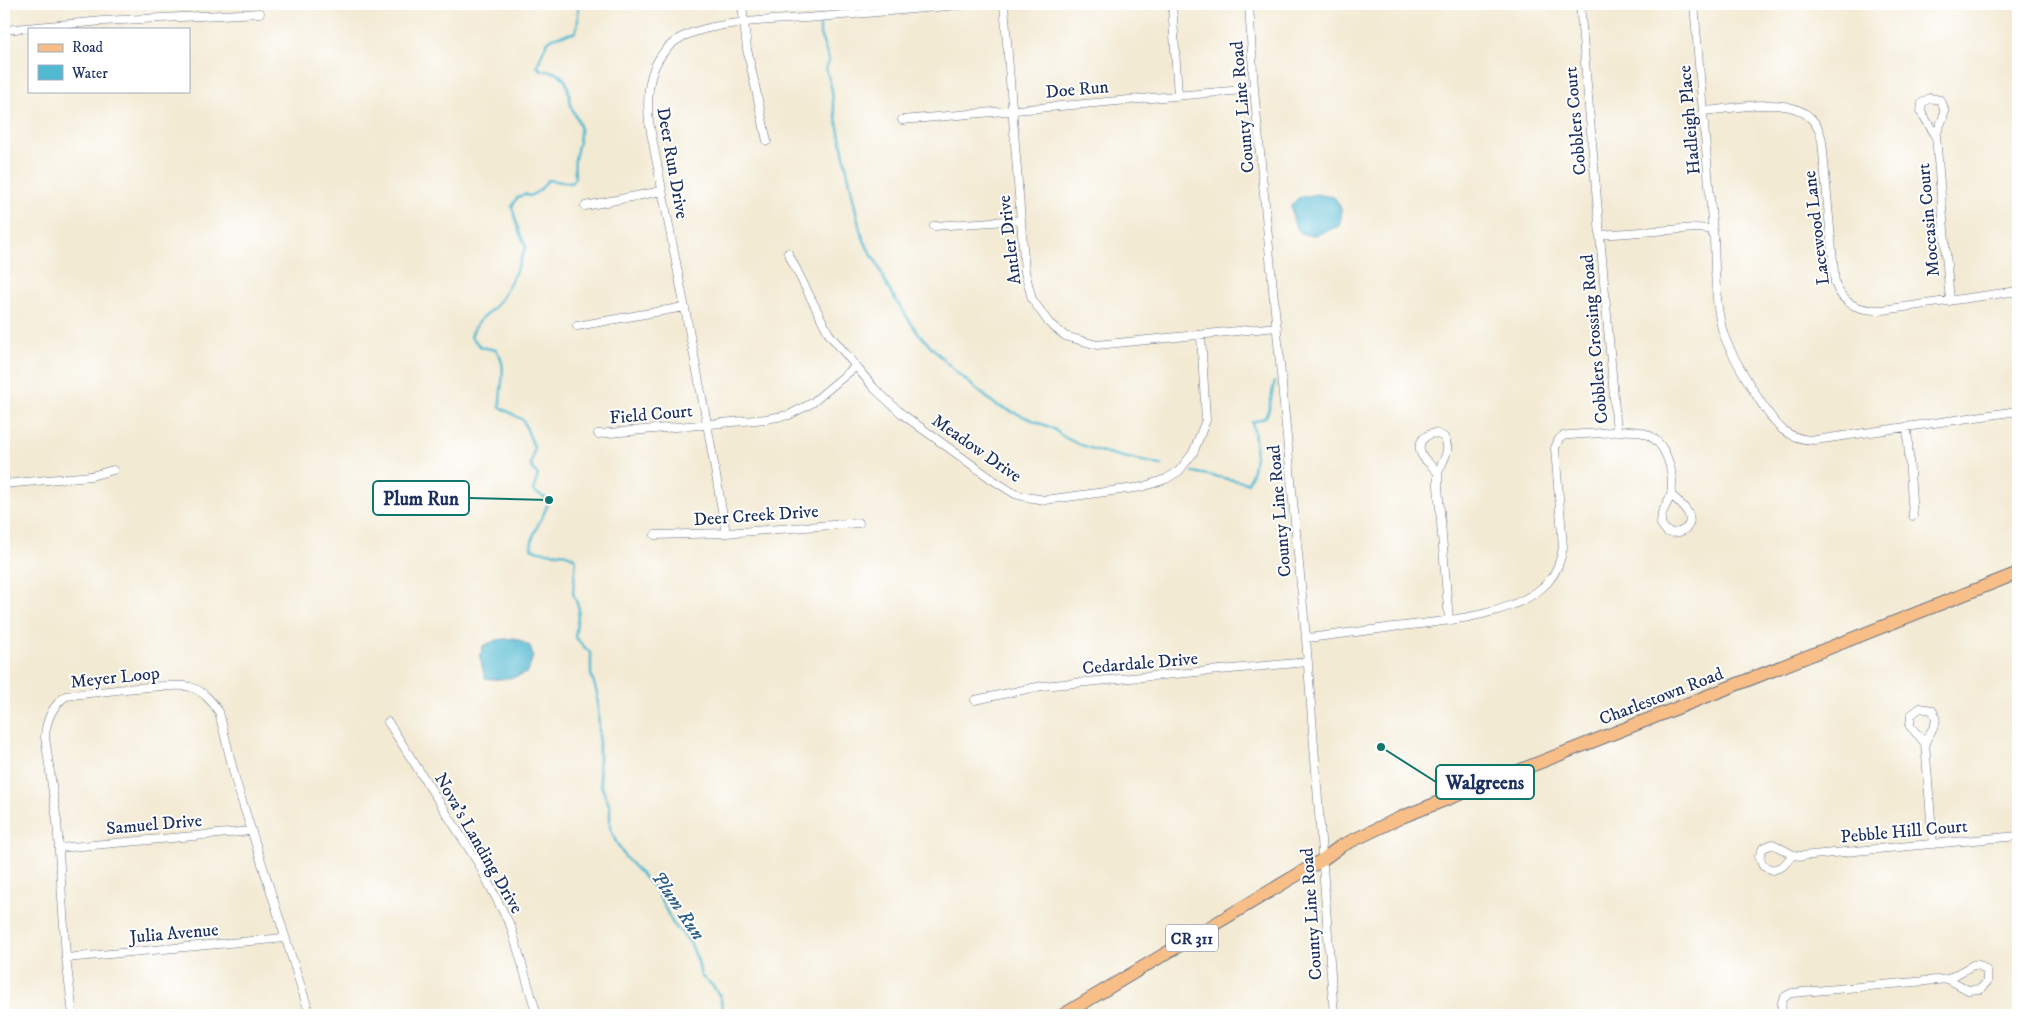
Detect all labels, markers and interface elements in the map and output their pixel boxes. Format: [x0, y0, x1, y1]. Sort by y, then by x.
legend [28, 28, 190, 92]
text: Road [72, 38, 104, 57]
street label: County Line Road [1226, 40, 1260, 174]
text: Water [71, 64, 108, 83]
street label: Hadleigh Place [1674, 64, 1706, 176]
street label: Cobblers Court [1560, 66, 1592, 176]
street label: Doe Run [1044, 76, 1110, 104]
street label: Deer Run Drive [651, 106, 693, 221]
street label: Moccasin Court [1913, 162, 1945, 278]
street label: Lacewood Lane [1799, 169, 1835, 286]
street label: Antler Drive [994, 194, 1026, 286]
street label: Cobblers Crossing Road [1577, 253, 1613, 425]
street label: Field Court [609, 400, 694, 430]
street label: Meadow Drive [927, 410, 1026, 488]
street label: County Line Road [1263, 444, 1297, 578]
callout: Plum Run [373, 481, 469, 515]
text: Plum Run [383, 488, 460, 511]
street label: Deer Creek Drive [693, 501, 819, 531]
street label: Cedardale Drive [1081, 648, 1199, 680]
street label: Meyer Loop [69, 662, 161, 694]
street label: Charlestown Road [1596, 663, 1726, 731]
callout: Walgreens [1436, 765, 1534, 799]
street label: Nova's Landing Drive [429, 769, 527, 918]
text: Walgreens [1445, 772, 1525, 795]
street label: Samuel Drive [105, 810, 203, 840]
street label: Pebble Hill Court [1840, 815, 1969, 849]
street label: County Line Road [1296, 847, 1328, 981]
water label: Plum Run [646, 867, 709, 945]
street label: Julia Avenue [127, 919, 219, 949]
road number: CR 311 [1166, 924, 1218, 951]

